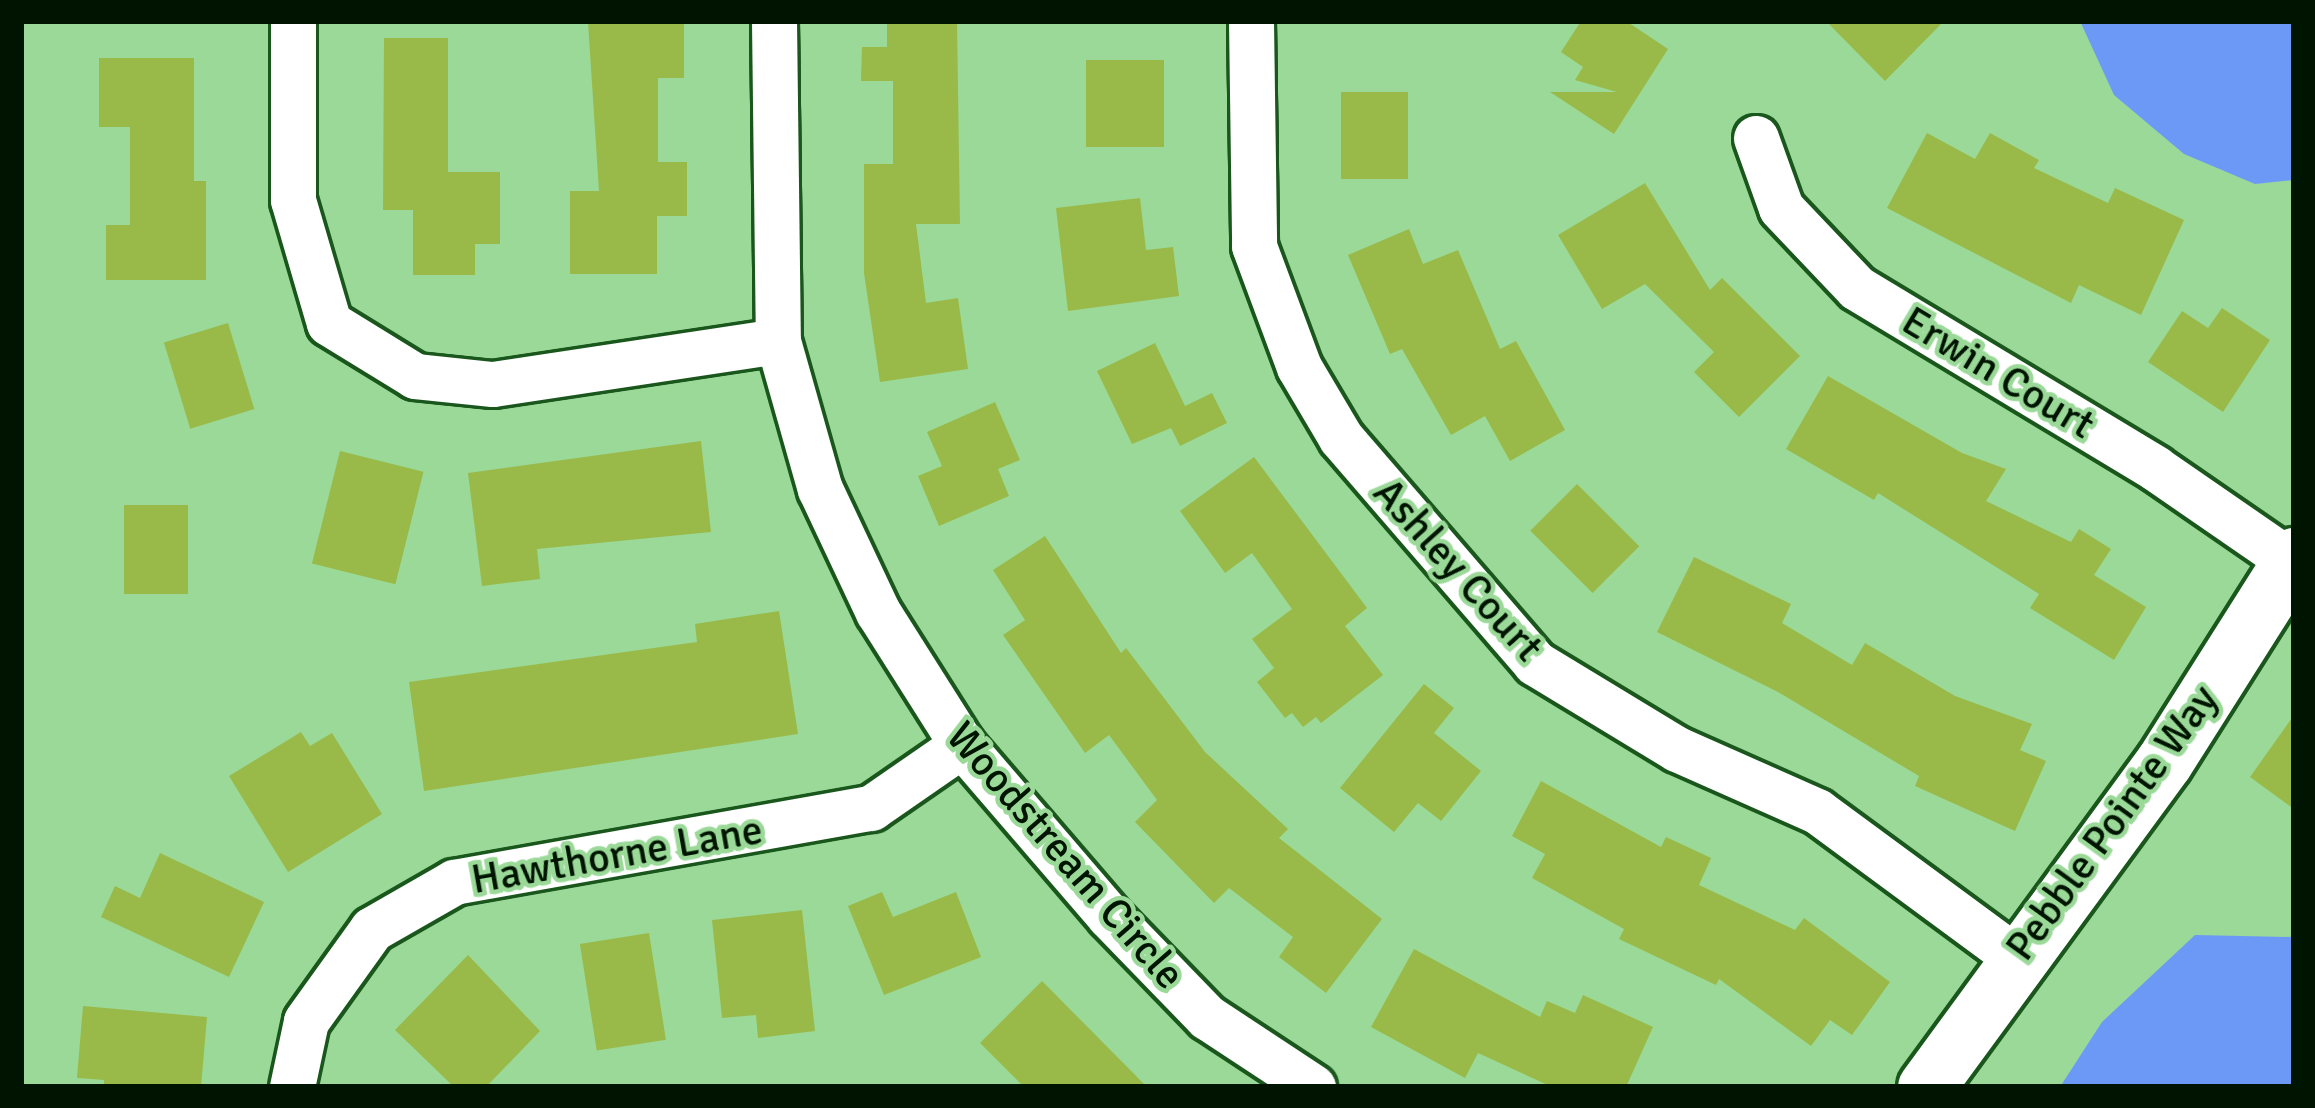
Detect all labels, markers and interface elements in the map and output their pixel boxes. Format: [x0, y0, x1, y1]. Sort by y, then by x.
street label: Erwin Court [1893, 296, 2103, 450]
street label: Ashley Court [1363, 468, 1553, 672]
street label: Pebble Pointe Way [1995, 675, 2229, 971]
street label: Woodstream Circle [935, 712, 1195, 1000]
street label: Hawthorne Lane [467, 805, 767, 905]

